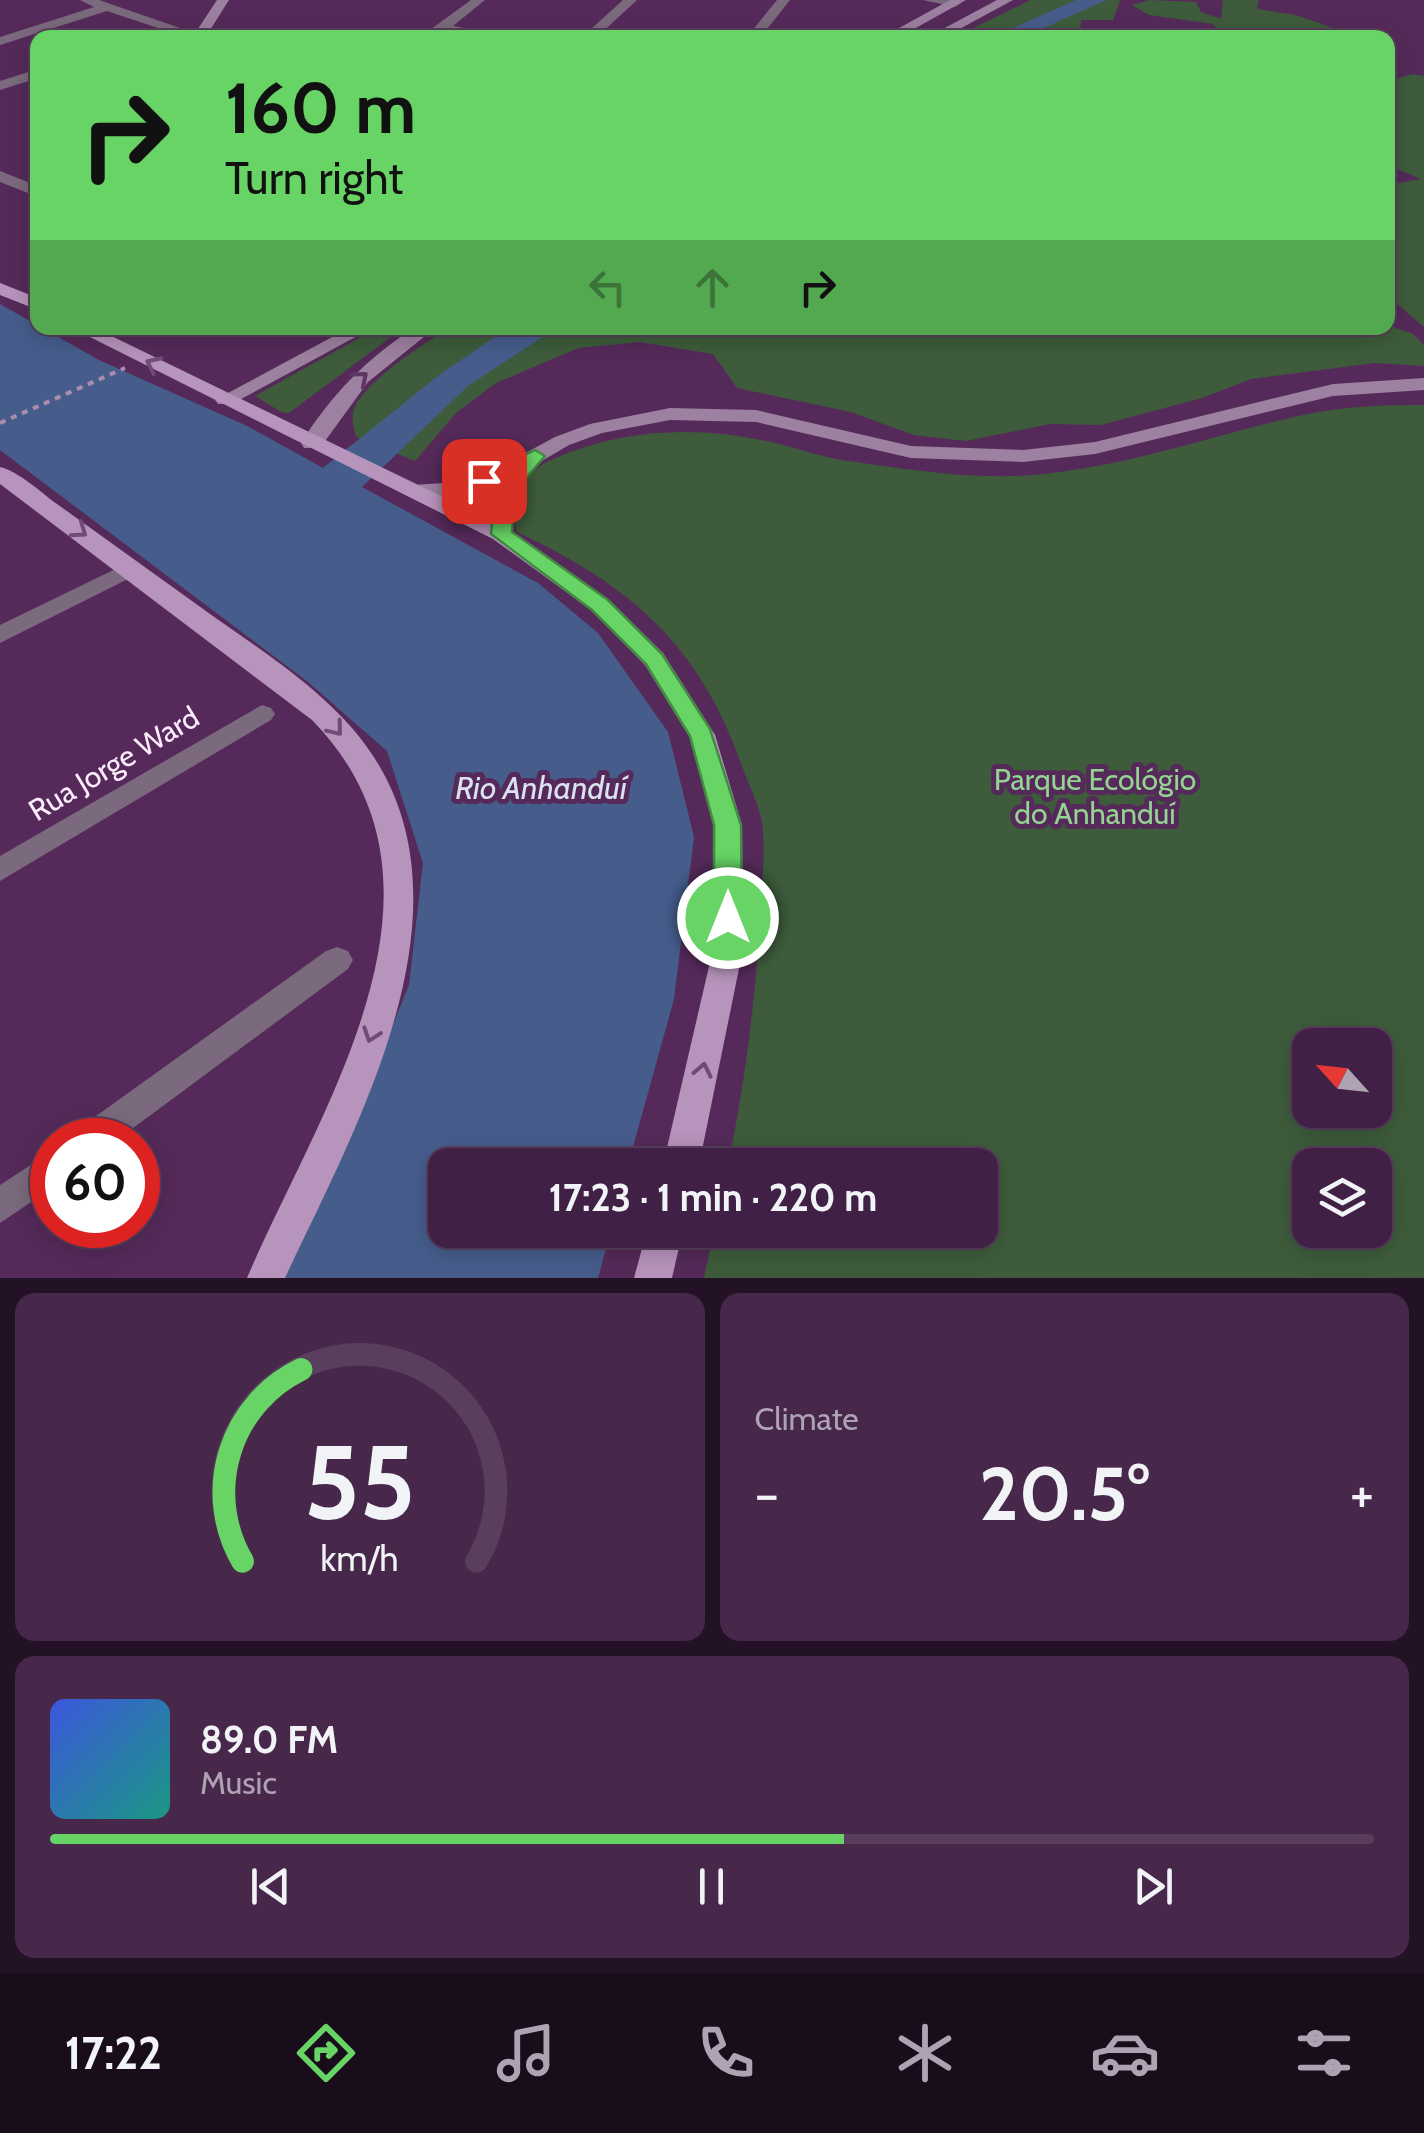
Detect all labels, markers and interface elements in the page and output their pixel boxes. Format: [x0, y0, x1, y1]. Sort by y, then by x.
text: 160 m [225, 65, 416, 151]
icon: right [60, 70, 190, 200]
text: Turn right [225, 151, 404, 205]
icon: left [580, 260, 635, 315]
icon: ahead [685, 260, 740, 315]
icon: right [790, 260, 845, 315]
one-way arrow [145, 357, 163, 377]
one-way arrow [349, 371, 368, 389]
pin [442, 439, 527, 524]
icon: arrive [457, 454, 512, 509]
one-way arrow [68, 519, 87, 537]
street label: Rua Jorge Ward [22, 698, 206, 829]
one-way arrow [324, 718, 342, 736]
park label: Parque Ecológio do Anhanduí [994, 761, 1196, 832]
water label: Rio Anhanduí [455, 768, 629, 807]
position arrow [676, 866, 780, 970]
one-way arrow [363, 1026, 383, 1043]
north arrow [1292, 1028, 1392, 1128]
map controls [1292, 1028, 1392, 1248]
one-way arrow [691, 1062, 712, 1079]
speed limit sign: 60 [30, 1118, 160, 1248]
button: layers [1292, 1148, 1392, 1248]
text: 17:23 · 1 min · 220 m [549, 1174, 877, 1221]
text: Climate [755, 1399, 859, 1438]
text: 55 [304, 1419, 416, 1545]
text: 20.5° [979, 1448, 1149, 1539]
text: − [755, 1460, 779, 1527]
text: + [1350, 1460, 1374, 1527]
text: km/h [321, 1537, 399, 1580]
text: 89.0 FM [200, 1716, 338, 1763]
text: Music [200, 1763, 277, 1802]
icon: previous [243, 1859, 298, 1914]
icon: pause [684, 1859, 739, 1914]
icon: next [1126, 1859, 1181, 1914]
icon: directions [291, 2018, 361, 2088]
icon: music [491, 2018, 561, 2088]
icon: phone [691, 2018, 761, 2088]
icon: climate [890, 2018, 960, 2088]
icon: car [1090, 2018, 1160, 2088]
icon: filters [1289, 2018, 1359, 2088]
text: 17:22 [65, 2026, 162, 2080]

